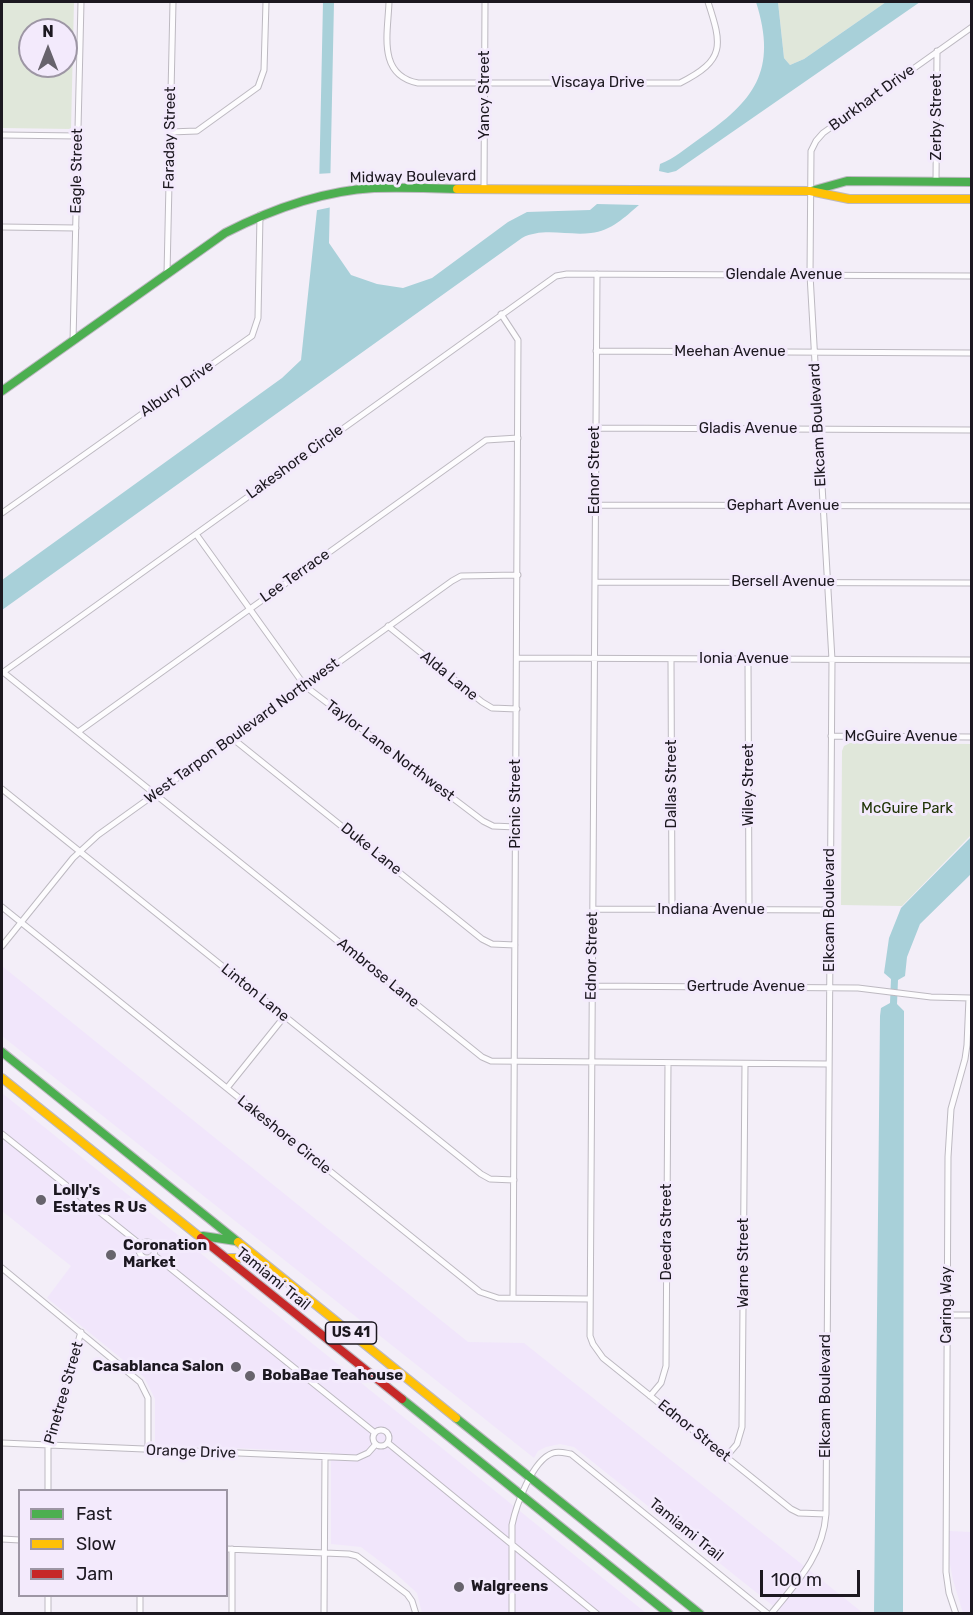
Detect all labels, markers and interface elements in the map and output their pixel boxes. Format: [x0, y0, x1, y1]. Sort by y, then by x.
north arrow [18, 18, 78, 78]
text: N [42, 22, 54, 41]
street label: Yancy Street [476, 51, 494, 139]
street label: Burkhart Drive [826, 61, 918, 135]
street label: Viscaya Drive [551, 74, 645, 92]
street label: Zerby Street [928, 74, 946, 160]
street label: Faraday Street [160, 86, 180, 190]
street label: Eagle Street [67, 128, 87, 214]
street label: Midway Boulevard [350, 167, 476, 187]
street label: Glendale Avenue [726, 266, 842, 284]
street label: Meehan Avenue [674, 343, 786, 361]
street label: Albury Drive [137, 357, 217, 421]
street label: Elkcam Boulevard [806, 363, 830, 487]
street label: Gladis Avenue [699, 420, 797, 438]
street label: Lakeshore Circle [243, 421, 347, 503]
street label: Ednor Street [586, 426, 604, 514]
street label: Gephart Avenue [727, 497, 839, 515]
street label: Lee Terrace [257, 545, 333, 607]
street label: Bersell Avenue [731, 573, 835, 591]
street label: Alda Lane [417, 647, 481, 705]
street label: Ionia Avenue [699, 650, 789, 668]
street label: West Tarpon Boulevard Northwest [141, 654, 343, 808]
street label: Taylor Lane Northwest [322, 697, 458, 805]
street label: McGuire Avenue [844, 728, 958, 746]
street label: Dallas Street [663, 740, 681, 828]
street label: Wiley Street [740, 744, 758, 826]
street label: Picnic Street [507, 759, 525, 849]
park label: McGuire Park [861, 800, 953, 818]
street label: Duke Lane [337, 819, 405, 879]
street label: Elkcam Boulevard [821, 848, 839, 972]
street label: Indiana Avenue [657, 901, 765, 919]
street label: Ednor Street [582, 912, 602, 1000]
street label: Ambrose Lane [333, 934, 423, 1012]
street label: Linton Lane [217, 960, 293, 1026]
street label: Gertrude Avenue [687, 978, 805, 996]
street label: Lakeshore Circle [234, 1092, 334, 1178]
place label: Lolly's Estates R Us [53, 1182, 147, 1217]
street label: Deedra Street [658, 1184, 676, 1280]
marker: Lolly's Estates R Us [34, 1193, 48, 1207]
street label: Warne Street [735, 1218, 753, 1308]
place label: Coronation Market [123, 1237, 207, 1272]
street label: Tamiami Trail [232, 1244, 314, 1314]
marker: Coronation Market [104, 1248, 118, 1262]
street label: Caring Way [938, 1266, 956, 1344]
road number: US 41 [326, 1322, 376, 1344]
street label: Elkcam Boulevard [817, 1334, 835, 1458]
street label: Pinetree Street [41, 1340, 87, 1446]
place label: Casablanca Salon [92, 1358, 224, 1376]
marker: Casablanca Salon [229, 1360, 243, 1374]
place label: BobaBae Teahouse [262, 1367, 403, 1385]
marker: BobaBae Teahouse [243, 1369, 257, 1383]
street label: Ednor Street [654, 1396, 734, 1466]
street label: Orange Drive [146, 1441, 236, 1463]
legend [18, 1489, 228, 1597]
street label: Tamiami Trail [645, 1495, 727, 1565]
text: Fast [76, 1503, 112, 1525]
text: Slow [76, 1533, 116, 1555]
scale bar [763, 1558, 864, 1596]
text: Jam [76, 1563, 113, 1585]
text: 100 m [771, 1569, 822, 1591]
place label: Walgreens [471, 1578, 548, 1596]
marker: Walgreens [452, 1580, 466, 1594]

